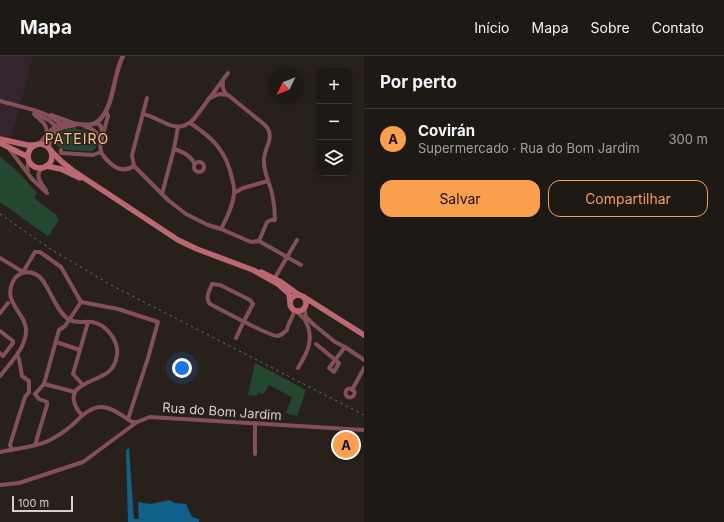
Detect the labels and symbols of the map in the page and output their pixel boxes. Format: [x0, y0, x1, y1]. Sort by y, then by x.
north arrow [268, 68, 304, 104]
district label: PATEIRO [45, 130, 109, 147]
your location [172, 358, 192, 378]
street label: Rua do Bom Jardim [162, 399, 282, 423]
pin: A [333, 430, 359, 460]
scale bar [12, 494, 73, 513]

